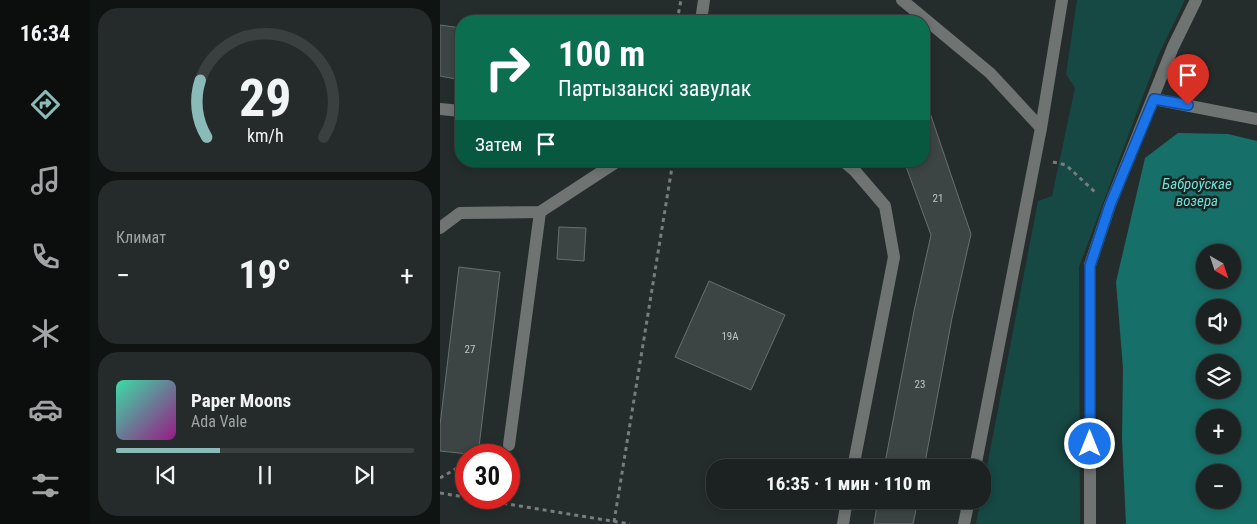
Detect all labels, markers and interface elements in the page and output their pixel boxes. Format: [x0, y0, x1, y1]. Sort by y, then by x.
text: 16:34 [20, 21, 70, 46]
text: 100 m [558, 34, 645, 75]
icon: right [475, 35, 540, 100]
pin [1167, 54, 1209, 105]
icon: arrive [1174, 61, 1202, 89]
text: 29 [239, 68, 291, 129]
text: Партызанскі завулак [558, 76, 751, 101]
icon: directions [28, 87, 63, 122]
text: km/h [247, 125, 283, 146]
icon: arrive [532, 130, 560, 158]
text: Затем [475, 133, 522, 156]
icon: music [28, 163, 63, 198]
water label: Баброўскае возера [1162, 175, 1232, 210]
house number: 21 [933, 192, 943, 205]
text: Климат [116, 228, 166, 247]
icon: phone [28, 239, 63, 274]
north arrow [1196, 244, 1241, 289]
map controls [1196, 244, 1241, 509]
text: 19° [238, 253, 292, 297]
text: − [116, 259, 130, 292]
text: + [400, 259, 414, 292]
button: sound [1196, 299, 1241, 344]
icon: climate [28, 316, 63, 351]
house number: 19А [721, 330, 739, 343]
house number: 27 [465, 343, 475, 356]
button: layers [1196, 354, 1241, 399]
house number: 23 [915, 378, 925, 391]
text: Paper Moons [191, 389, 291, 412]
icon: car [28, 392, 63, 427]
button: + [1196, 409, 1241, 454]
text: Ada Vale [191, 412, 247, 431]
position arrow [1063, 417, 1115, 469]
speed limit sign: 30 [455, 444, 520, 509]
icon: previous [152, 461, 180, 489]
icon: pause [251, 461, 279, 489]
icon: next [350, 461, 378, 489]
button: − [1196, 464, 1241, 509]
icon: filters [28, 468, 63, 503]
text: 16:35 · 1 мин · 110 m [766, 472, 931, 495]

